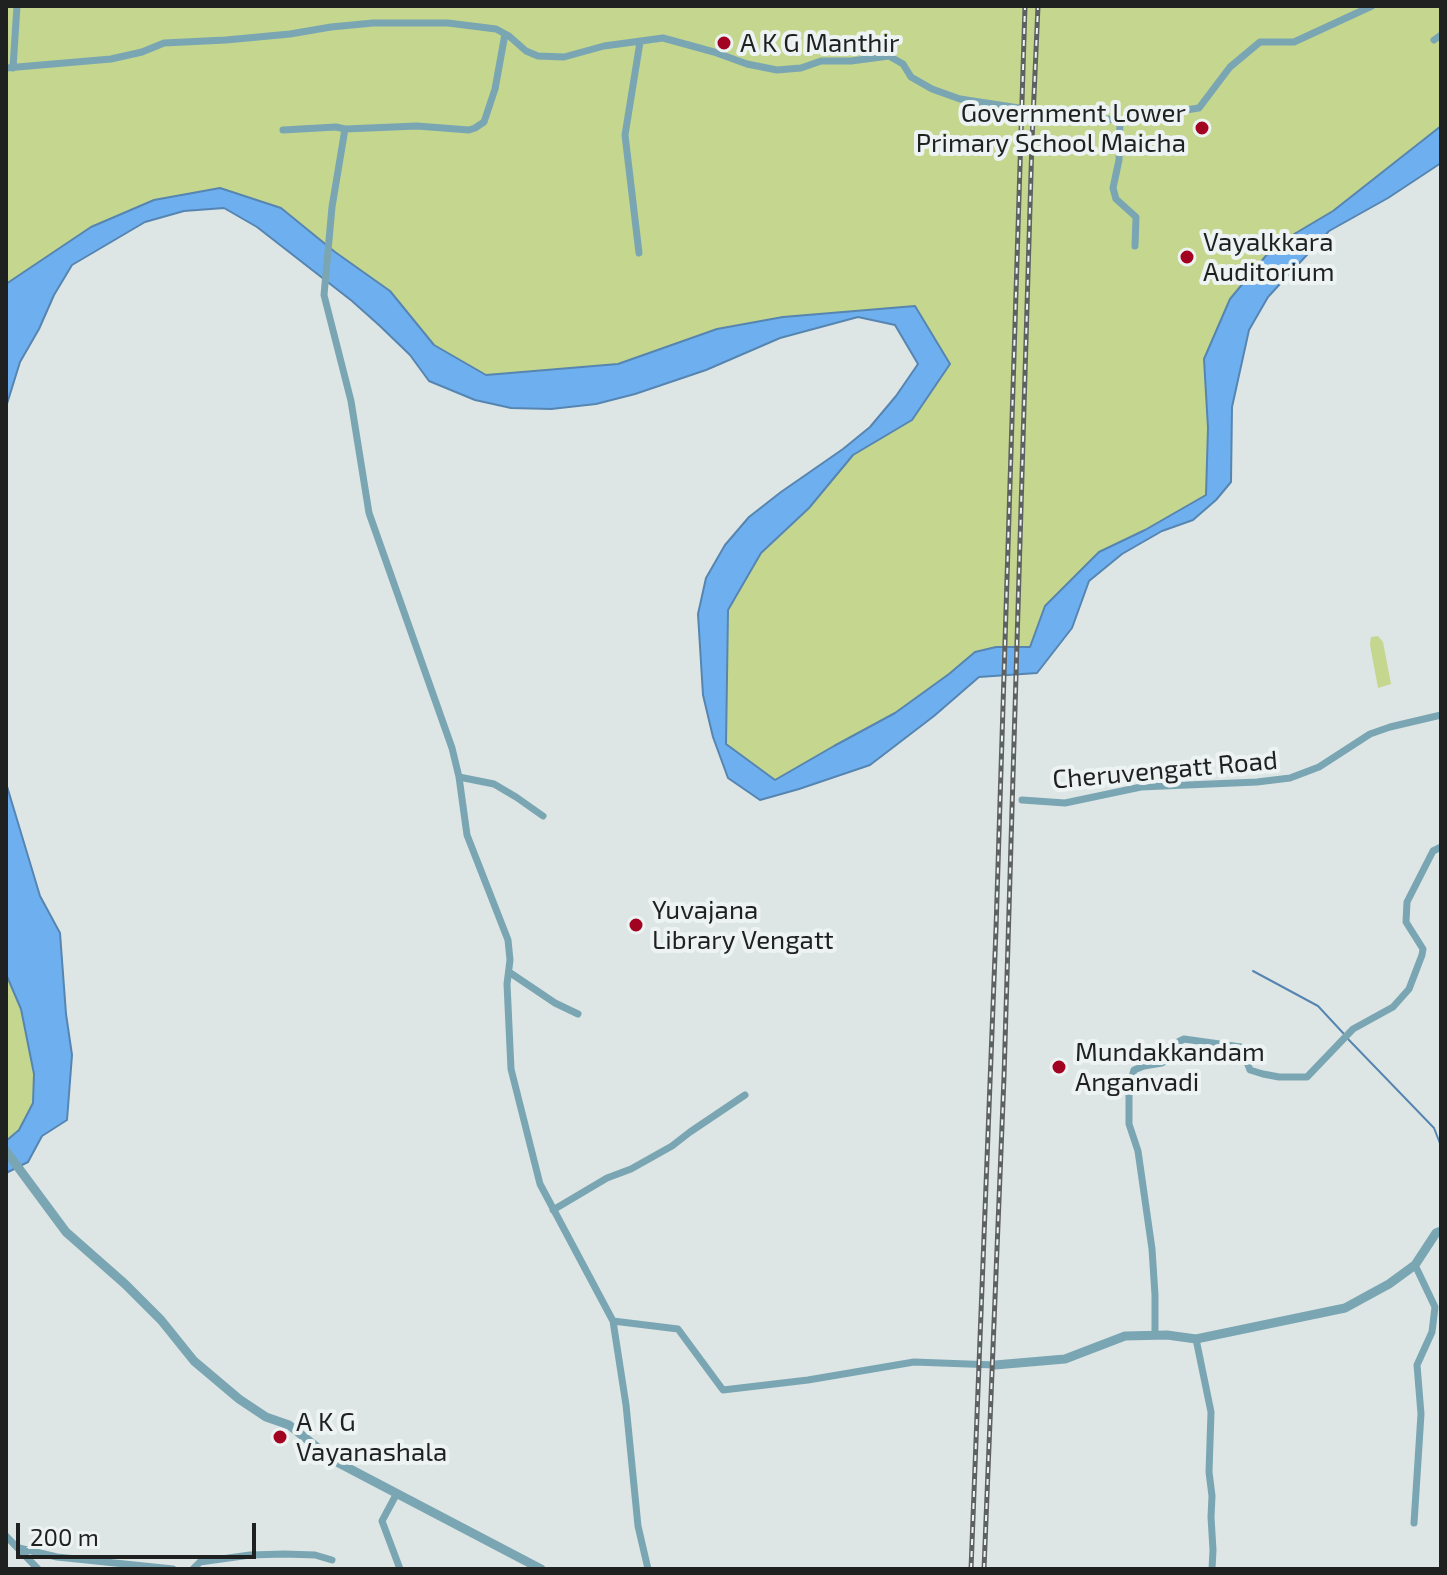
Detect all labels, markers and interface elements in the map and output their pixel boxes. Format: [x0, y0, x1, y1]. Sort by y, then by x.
place label: A K G Manthir [740, 27, 899, 59]
marker: A K G Manthir [715, 34, 733, 52]
place label: Government Lower Primary School Maicha [916, 97, 1186, 158]
marker: Government Lower Primary School Maicha [1193, 119, 1211, 137]
place label: Vayalkkara Auditorium [1203, 226, 1334, 288]
marker: Vayalkkara Auditorium [1178, 248, 1196, 266]
street label: Cheruvengatt Road [1051, 745, 1279, 795]
place label: Yuvajana Library Vengatt [652, 894, 834, 956]
marker: Yuvajana Library Vengatt [627, 916, 645, 934]
place label: Mundakkandam Anganvadi [1075, 1036, 1265, 1098]
marker: Mundakkandam Anganvadi [1050, 1058, 1068, 1076]
place label: A K G Vayanashala [296, 1406, 447, 1468]
marker: A K G Vayanashala [271, 1428, 289, 1446]
scale bar [20, 1507, 260, 1557]
text: 200 m [30, 1522, 99, 1551]

